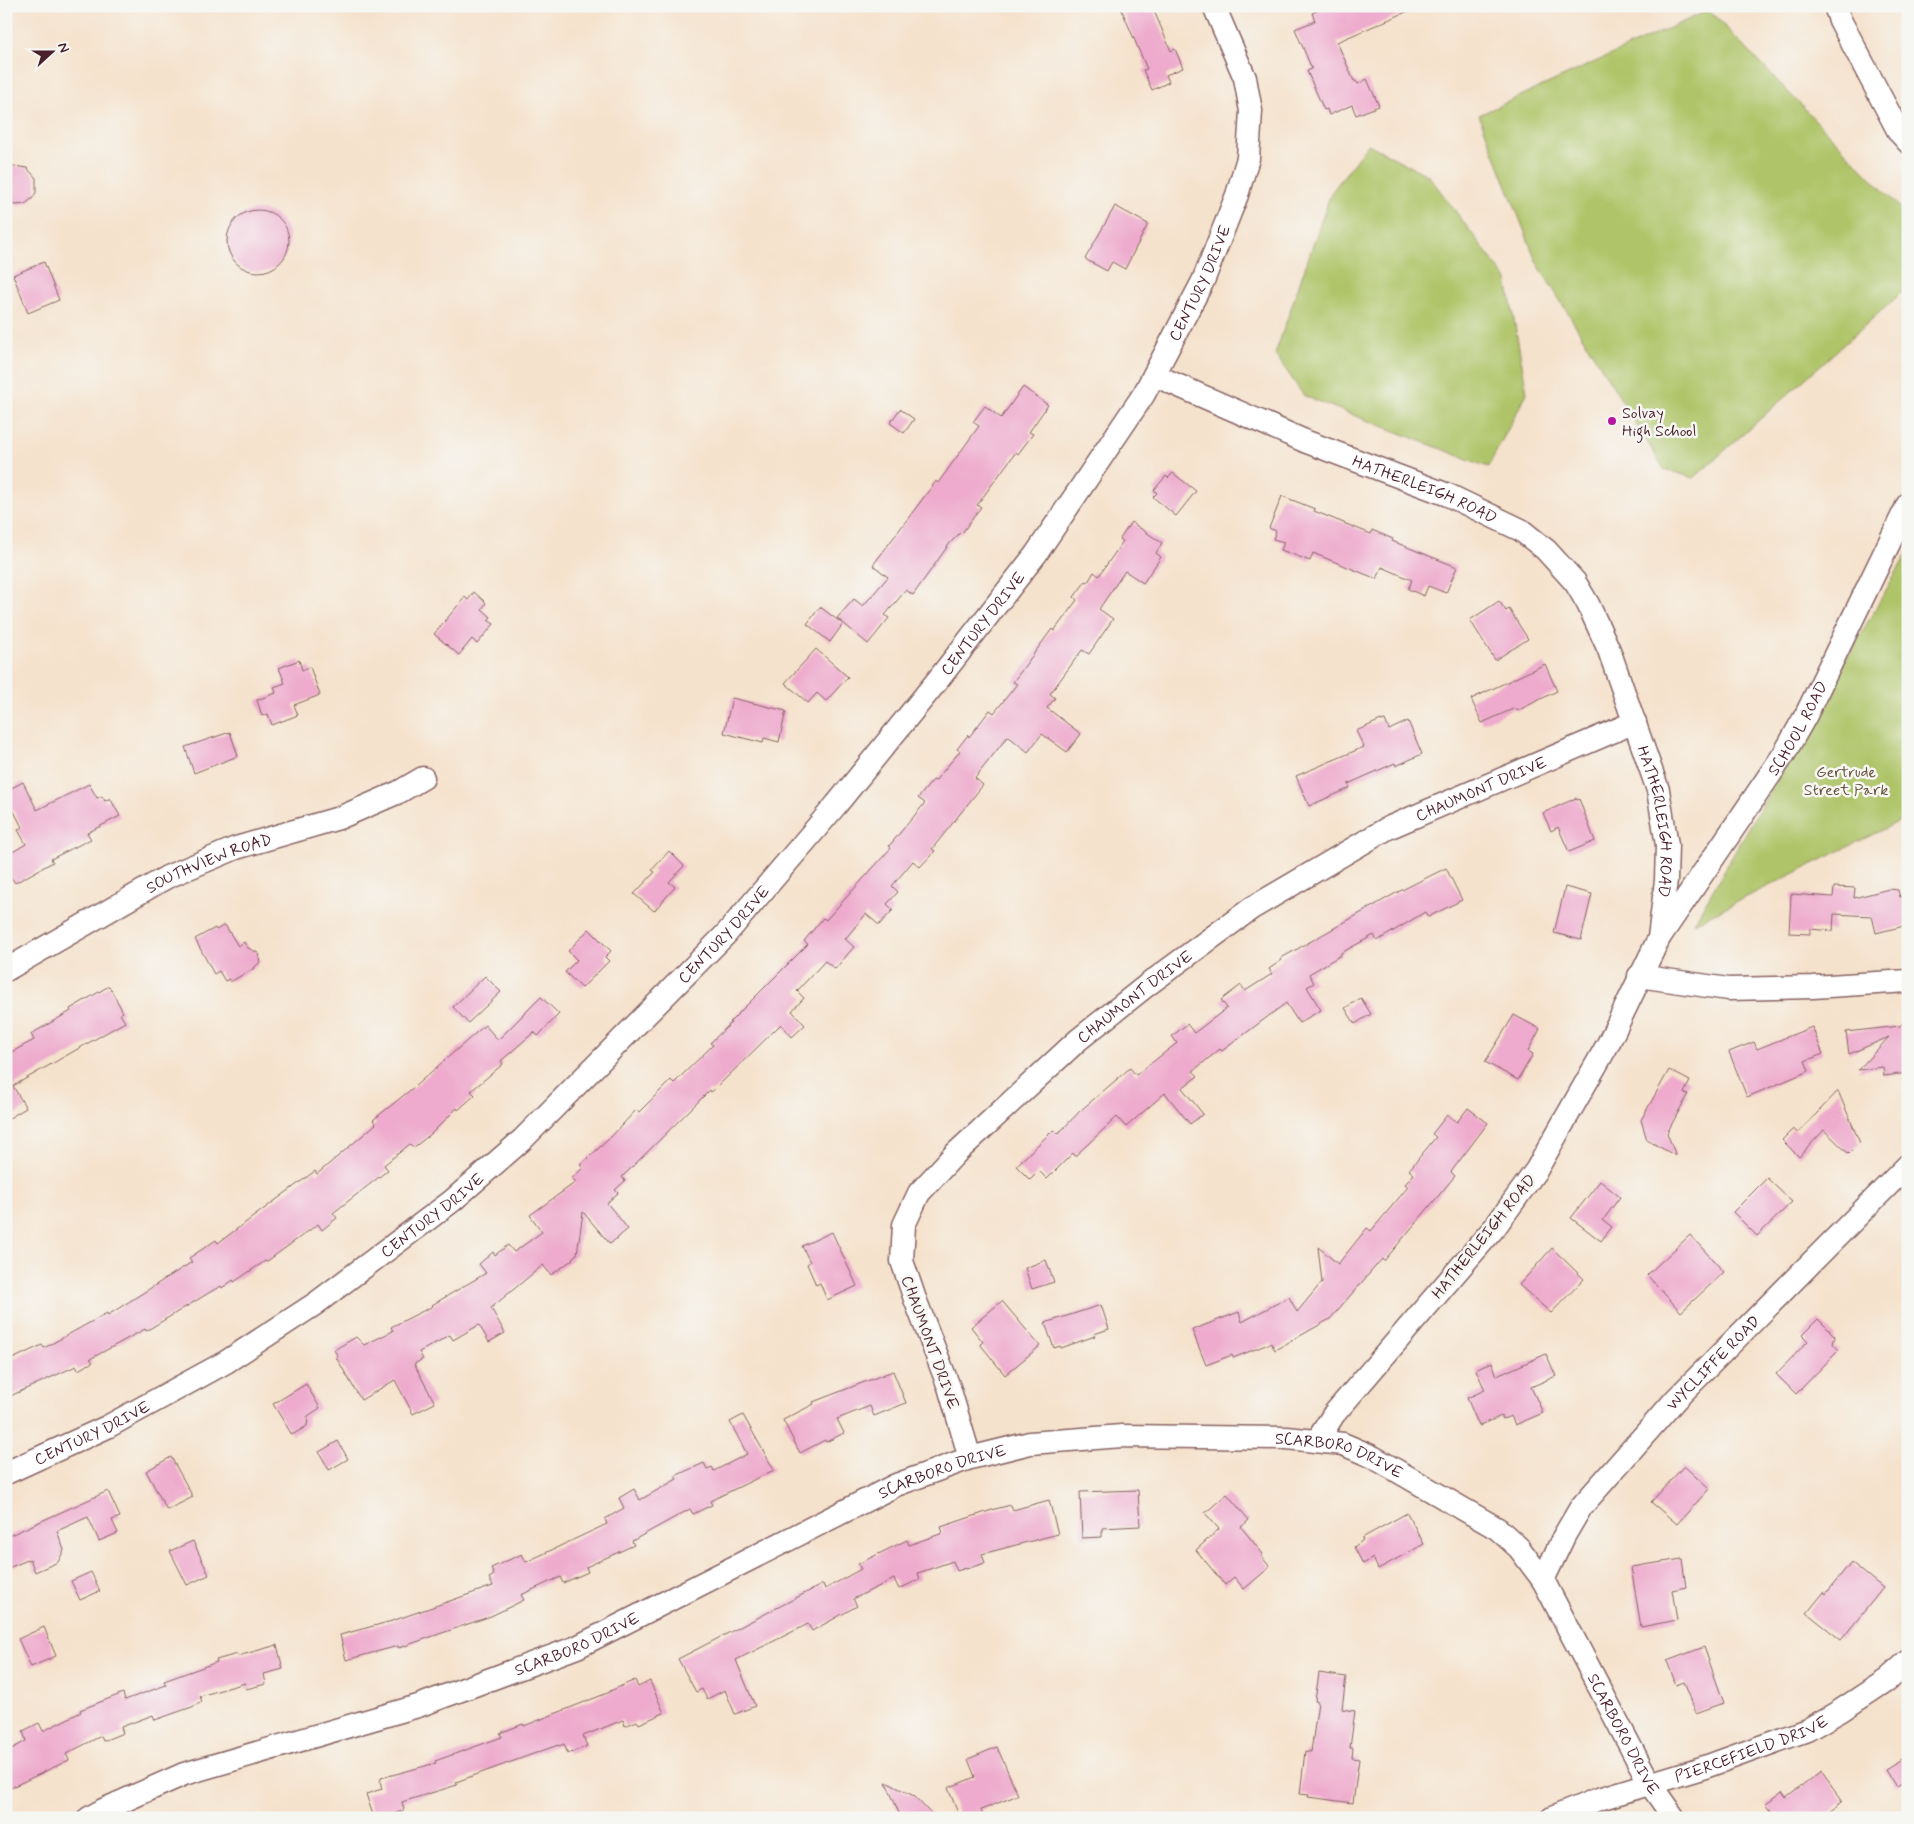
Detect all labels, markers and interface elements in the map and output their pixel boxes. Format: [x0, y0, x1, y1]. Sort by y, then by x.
north arrow [28, 28, 78, 78]
text: N [53, 40, 73, 55]
street label: CENTURY DRIVE [1164, 222, 1236, 345]
place label: Solvay High School [1622, 403, 1697, 443]
marker: Solvay High School [1606, 415, 1618, 427]
street label: HATHERLEIGH ROAD [1349, 451, 1500, 529]
street label: CENTURY DRIVE [936, 568, 1030, 680]
street label: SCHOOL ROAD [1763, 678, 1833, 780]
street label: HATHERLEIGH ROAD [1631, 743, 1676, 898]
street label: CHAUMONT DRIVE [1413, 752, 1550, 827]
park label: Gertrude Street Park [1804, 762, 1888, 801]
street label: SOUTHVIEW ROAD [143, 829, 274, 899]
street label: CENTURY DRIVE [674, 882, 775, 989]
street label: CHAUMONT DRIVE [1073, 946, 1197, 1049]
street label: CENTURY DRIVE [377, 1169, 489, 1263]
street label: HATHERLEIGH ROAD [1427, 1170, 1541, 1304]
street label: CHAUMONT DRIVE [896, 1273, 963, 1412]
street label: WYCLIFFE ROAD [1662, 1311, 1765, 1415]
street label: CENTURY DRIVE [31, 1397, 154, 1471]
street label: SCARBORO DRIVE [1275, 1429, 1407, 1484]
street label: SCARBORO DRIVE [875, 1440, 1008, 1504]
street label: SCARBORO DRIVE [512, 1608, 643, 1681]
street label: SCARBORO DRIVE [1582, 1670, 1663, 1800]
street label: PIERCEFIELD DRIVE [1672, 1711, 1832, 1788]

